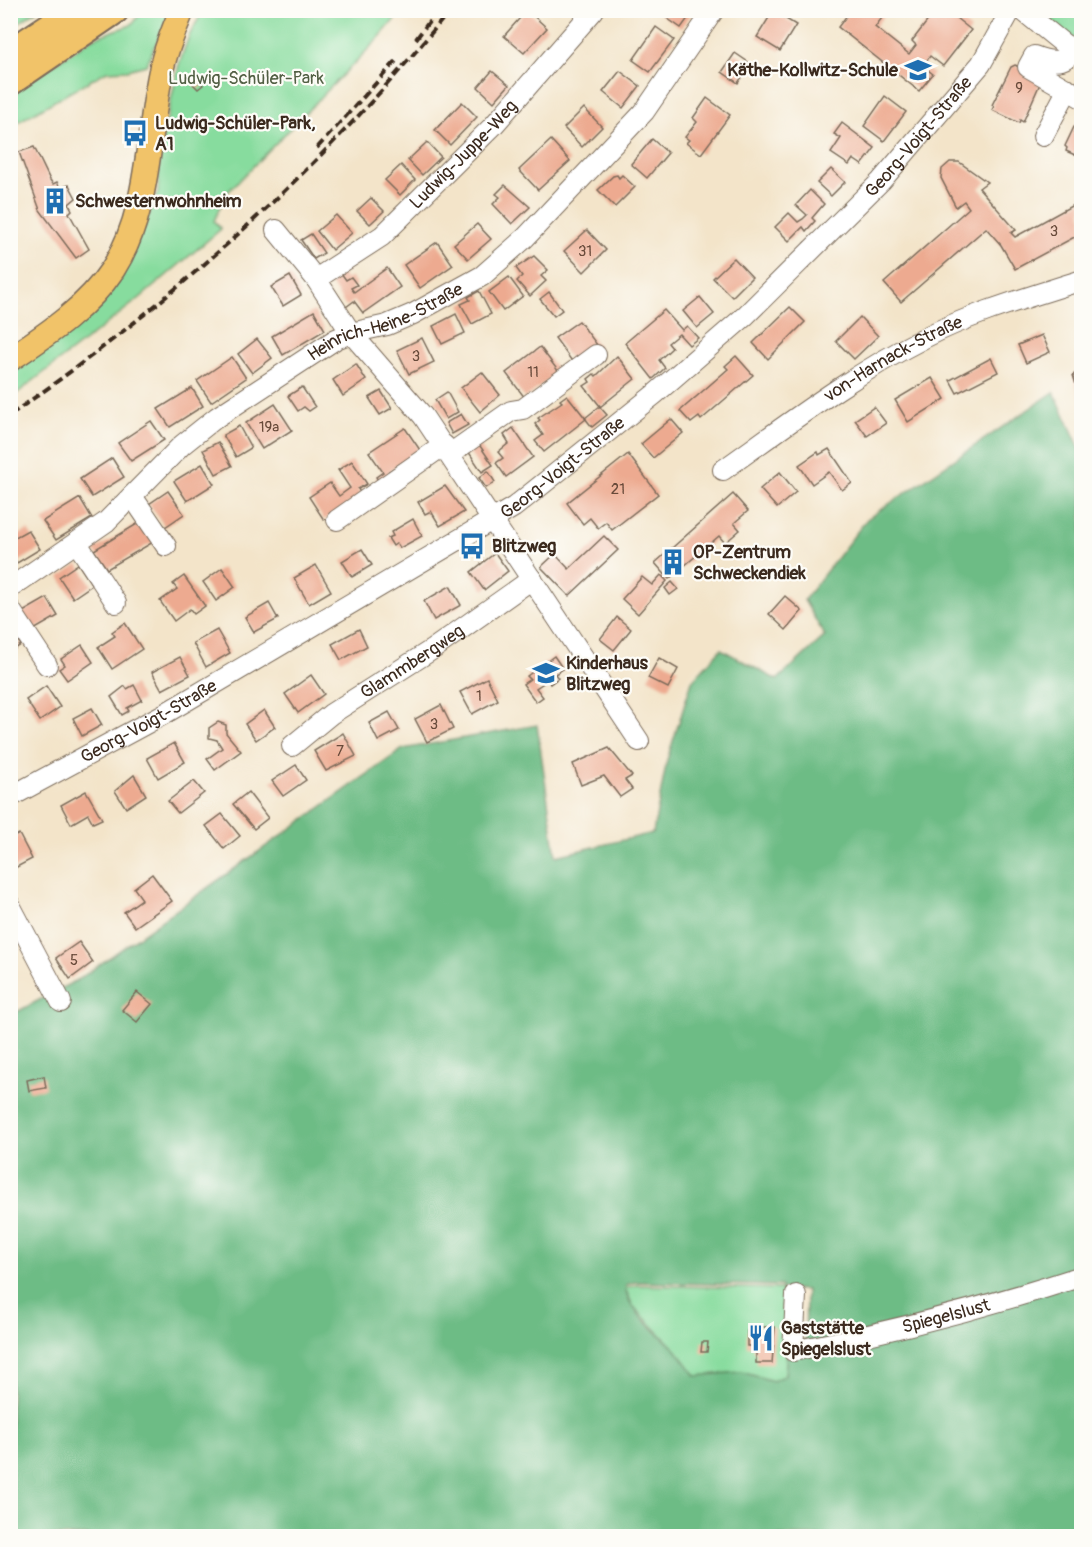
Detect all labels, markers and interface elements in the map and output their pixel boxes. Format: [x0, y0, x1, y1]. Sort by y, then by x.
school or university icon: Käthe-Kollwitz-Schule [903, 55, 933, 85]
place label: Käthe-Kollwitz-Schule [727, 59, 899, 82]
park label: Ludwig-Schüler-Park [168, 67, 324, 90]
street label: Georg-Voigt-Straße [860, 72, 977, 202]
house number: 9 [1015, 79, 1023, 98]
street label: Ludwig-Juppe-Weg [405, 95, 523, 214]
place label: Ludwig-Schüler-Park, A1 [155, 112, 316, 156]
bus stop icon: Ludwig-Schüler-Park, A1 [120, 118, 150, 148]
building icon: Schwesternwohnheim [40, 186, 70, 216]
place label: Schwesternwohnheim [75, 190, 241, 213]
house number: 3 [1050, 222, 1058, 241]
house number: 31 [578, 242, 592, 261]
street label: Heinrich-Heine-Straße [303, 278, 467, 367]
street label: von-Harnack-Straße [819, 311, 966, 408]
house number: 3 [412, 347, 420, 366]
house number: 11 [527, 363, 539, 382]
street label: Georg-Voigt-Straße [496, 412, 630, 524]
house number: 19a [259, 418, 279, 437]
house number: 21 [611, 480, 625, 499]
bus stop icon: Blitzweg [457, 531, 487, 561]
place label: Blitzweg [492, 535, 556, 558]
place label: OP-Zentrum Schweckendiek [693, 541, 806, 585]
building icon: OP-Zentrum Schweckendiek [658, 547, 688, 577]
street label: Glammbergweg [356, 620, 469, 704]
place label: Kinderhaus Blitzweg [566, 652, 649, 696]
school or university icon: Kinderhaus Blitzweg [531, 658, 561, 688]
street label: Georg-Voigt-Straße [77, 674, 221, 769]
house number: 1 [476, 687, 482, 706]
house number: 3 [430, 715, 438, 734]
house number: 7 [336, 742, 344, 761]
house number: 5 [70, 951, 78, 970]
street label: Spiegelslust [900, 1293, 993, 1339]
place label: Gaststätte Spiegelslust [781, 1317, 872, 1361]
restaurant icon: Gaststätte Spiegelslust [746, 1323, 776, 1353]

